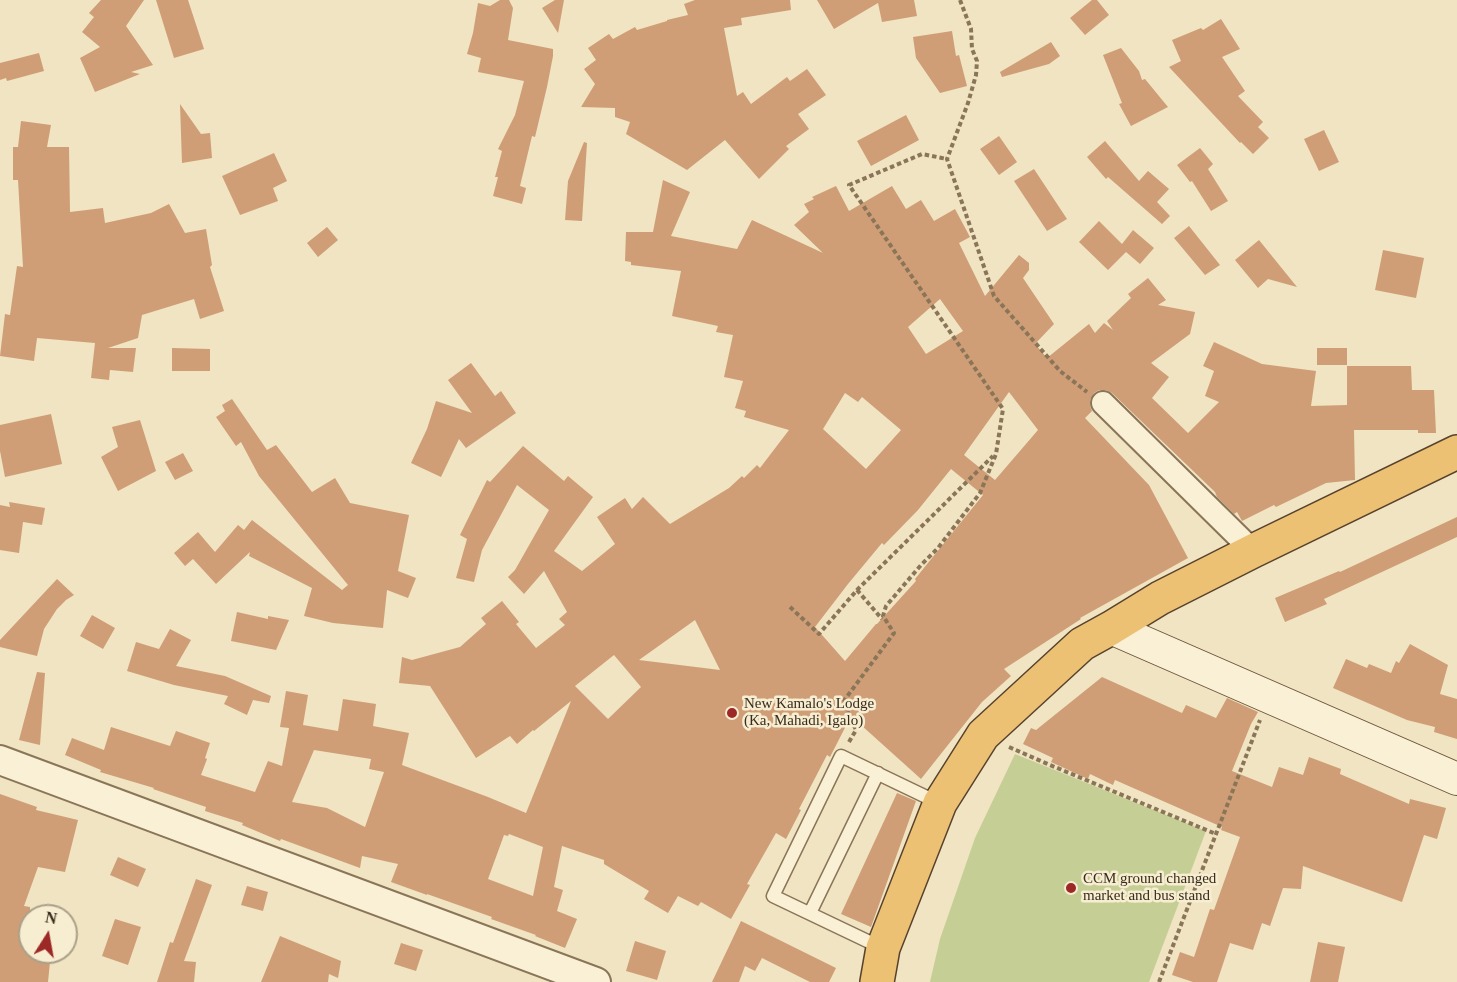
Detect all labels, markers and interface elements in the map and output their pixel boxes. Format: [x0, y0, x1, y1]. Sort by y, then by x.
place label: New Kamalo's Lodge (Ka, Mahadi, Igalo) [744, 695, 874, 730]
marker: New Kamalo's Lodge (Ka, Mahadi, Igalo) [725, 706, 739, 720]
place label: CCM ground changed market and bus stand [1083, 870, 1216, 905]
marker: CCM ground changed market and bus stand [1064, 881, 1078, 895]
north arrow [18, 904, 78, 964]
text: N [44, 908, 58, 927]

